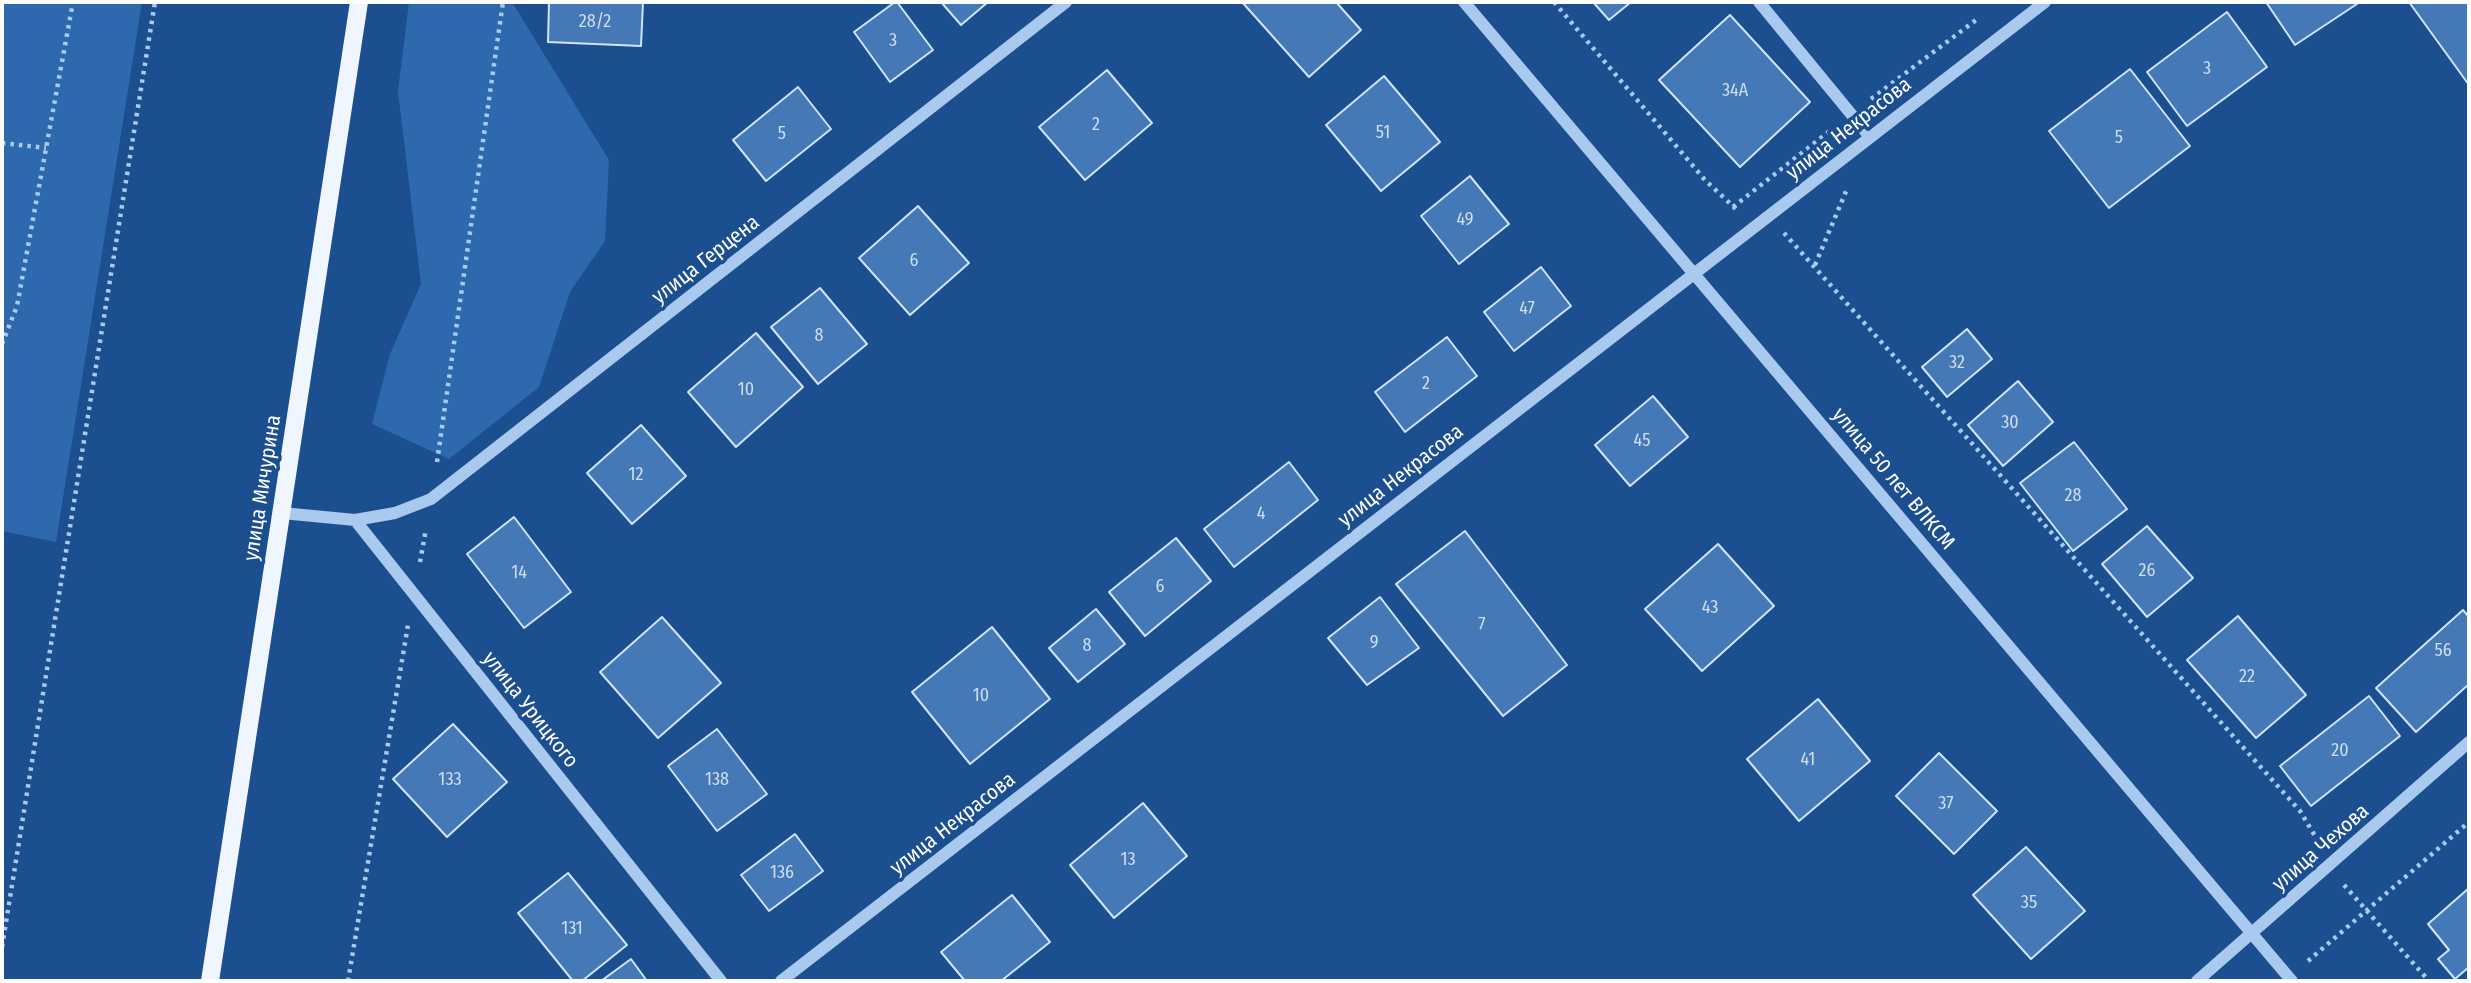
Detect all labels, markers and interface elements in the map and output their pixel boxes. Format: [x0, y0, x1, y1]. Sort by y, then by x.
house number: 28/2 [579, 11, 611, 33]
house number: 3 [889, 30, 897, 52]
house number: 3 [2203, 58, 2211, 80]
street label: улица Некрасова [1781, 72, 1917, 186]
house number: 34А [1722, 80, 1748, 102]
house number: 2 [1092, 114, 1100, 136]
house number: 51 [1376, 122, 1390, 144]
house number: 5 [778, 123, 786, 145]
house number: 5 [2115, 127, 2123, 149]
house number: 49 [1456, 209, 1474, 231]
street label: улица Герцена [647, 210, 765, 310]
house number: 6 [910, 250, 918, 272]
house number: 47 [1519, 298, 1535, 320]
house number: 8 [815, 325, 823, 347]
house number: 32 [1949, 352, 1965, 374]
house number: 2 [1422, 373, 1430, 395]
house number: 10 [738, 379, 754, 401]
street label: улица 50 лет ВЛКСМ [1826, 403, 1960, 555]
house number: 30 [2001, 412, 2019, 434]
street label: улица Мичурина [239, 413, 287, 563]
street label: улица Некрасова [1333, 419, 1469, 533]
house number: 45 [1634, 430, 1650, 452]
house number: 12 [629, 464, 643, 486]
house number: 28 [2065, 485, 2081, 507]
house number: 4 [1257, 503, 1265, 525]
house number: 26 [2139, 560, 2155, 582]
house number: 14 [511, 562, 527, 584]
house number: 6 [1156, 576, 1164, 598]
house number: 43 [1702, 597, 1718, 619]
house number: 7 [1478, 614, 1486, 636]
house number: 9 [1370, 632, 1378, 654]
house number: 8 [1083, 635, 1091, 657]
house number: 56 [2434, 640, 2452, 662]
street label: улица Урицкого [477, 647, 583, 773]
house number: 22 [2239, 666, 2255, 688]
house number: 10 [973, 685, 989, 707]
house number: 20 [2331, 740, 2349, 762]
house number: 41 [1801, 749, 1815, 771]
street label: улица Некрасова [885, 767, 1021, 881]
house number: 133 [438, 769, 462, 791]
house number: 138 [705, 769, 729, 791]
house number: 37 [1938, 793, 1954, 815]
street label: улица Чехова [2267, 799, 2375, 897]
house number: 13 [1120, 849, 1136, 871]
house number: 136 [770, 862, 794, 884]
house number: 35 [2021, 892, 2037, 914]
house number: 131 [561, 918, 583, 940]

